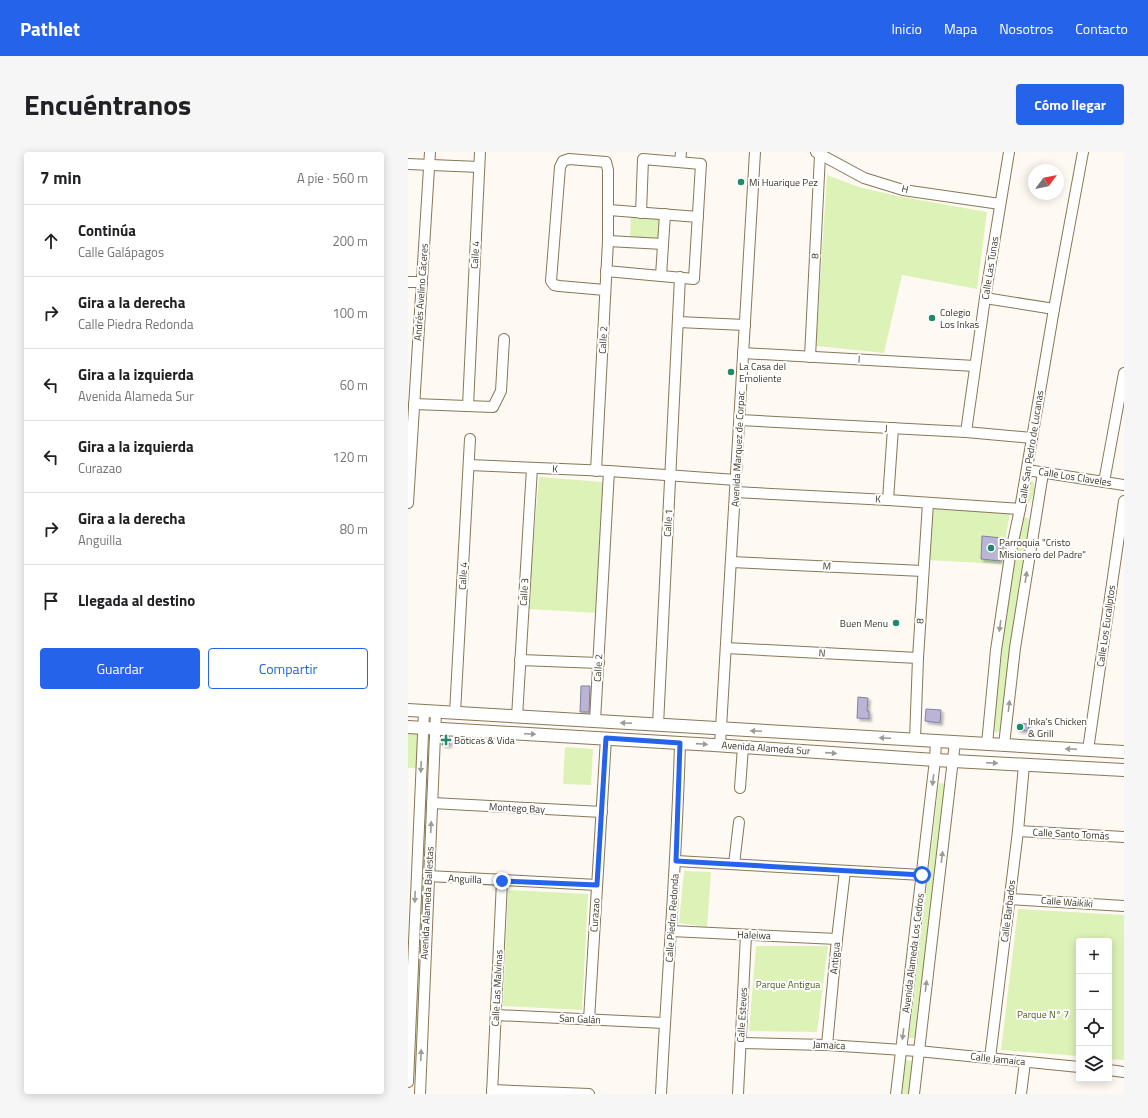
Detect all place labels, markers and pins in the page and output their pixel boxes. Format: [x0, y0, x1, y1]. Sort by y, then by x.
place label: Mi Huarique Pez [749, 175, 818, 190]
marker: Mi Huarique Pez [736, 177, 746, 187]
place label: Colegio Los Inkas [940, 305, 979, 332]
marker: Colegio Los Inkas [927, 313, 937, 323]
place label: La Casa del Emoliente [739, 359, 786, 386]
marker: La Casa del Emoliente [726, 367, 736, 377]
place label: Parroquia "Cristo Misionero del Padre" [999, 535, 1086, 562]
marker: Parroquia "Cristo Misionero del Padre" [986, 543, 996, 553]
place label: Buen Menu [840, 616, 888, 631]
marker: Buen Menu [891, 618, 901, 628]
place label: Inka's Chicken & Grill [1028, 714, 1087, 741]
marker: Inka's Chicken & Grill [1015, 722, 1025, 732]
place label: Boticas & Vida [454, 733, 515, 748]
marker: Boticas & Vida [441, 735, 451, 745]

